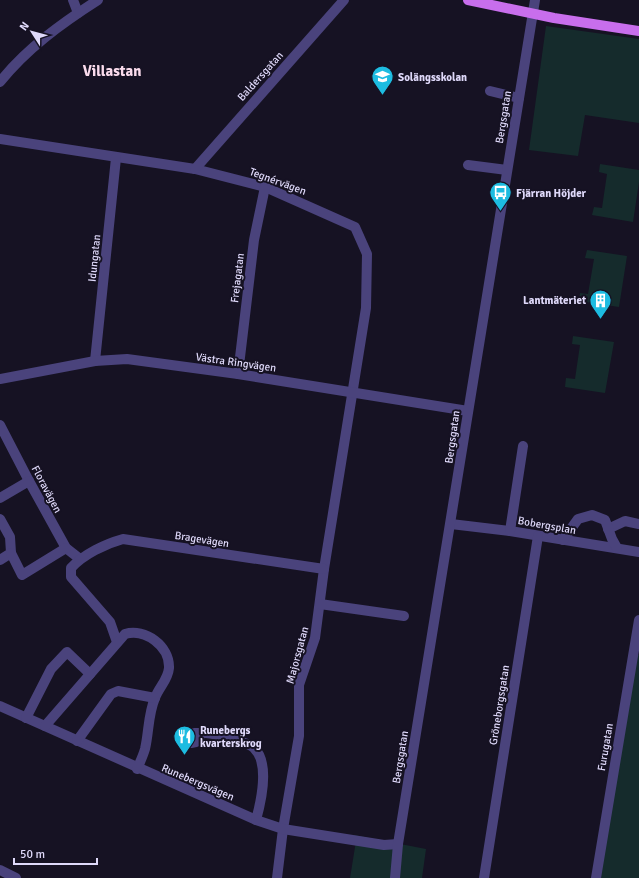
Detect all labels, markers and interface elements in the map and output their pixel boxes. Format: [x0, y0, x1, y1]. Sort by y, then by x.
north arrow [12, 12, 52, 52]
text: N [17, 19, 32, 33]
street label: Baldersgatan [235, 49, 286, 104]
district label: Villastan [83, 62, 141, 80]
school or university icon: Solängsskolan [369, 64, 395, 97]
place label: Solängsskolan [398, 71, 467, 84]
street label: Bergsgatan [493, 90, 514, 144]
street label: Tegnérvägen [248, 165, 308, 198]
bus stop icon: Fjärran Höjder [487, 180, 513, 213]
place label: Fjärran Höjder [516, 187, 587, 200]
street label: Idungatan [86, 234, 103, 282]
street label: Frejagatan [228, 252, 247, 304]
building icon: Lantmäteriet [588, 287, 614, 320]
place label: Lantmäteriet [523, 294, 586, 307]
street label: Västra Ringvägen [195, 350, 277, 375]
street label: Bergsgatan [442, 410, 463, 464]
street label: Floravägen [29, 463, 64, 515]
street label: Bobergsplan [517, 514, 577, 537]
street label: Bragevägen [174, 529, 230, 550]
street label: Majorsgatan [284, 625, 311, 685]
street label: Gröneborgsgatan [487, 664, 512, 746]
street label: Furugatan [595, 722, 616, 772]
restaurant icon: Runebergs kvarterskrog [171, 723, 197, 756]
place label: Runebergs kvarterskrog [200, 724, 262, 750]
street label: Bergsgatan [390, 730, 411, 784]
street label: Runebergsvägen [160, 761, 236, 804]
scale bar [14, 840, 97, 866]
text: 50 m [20, 847, 45, 862]

